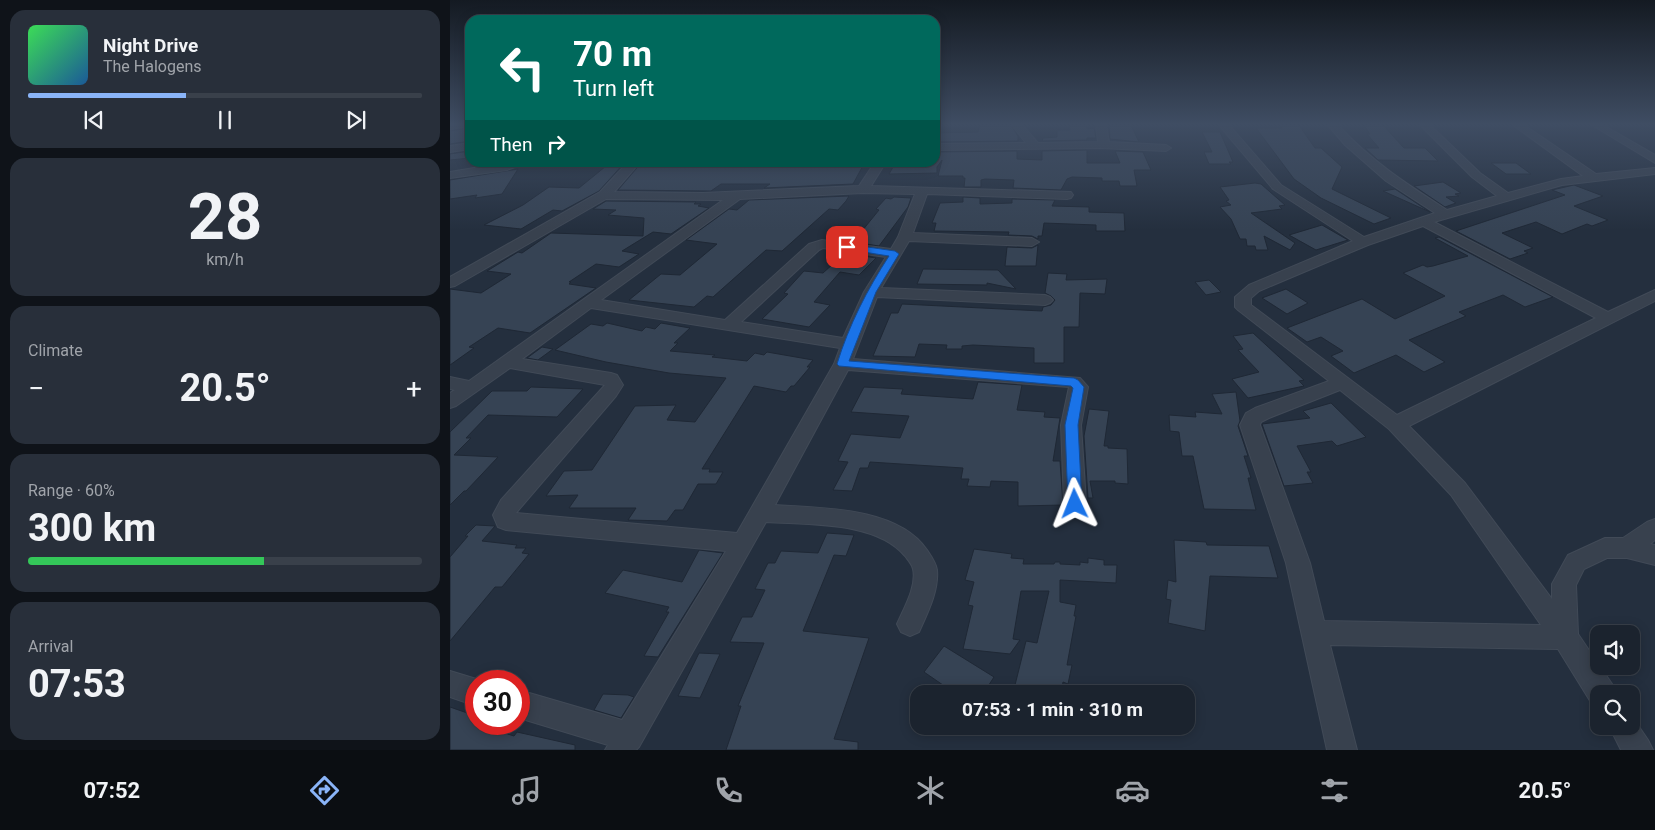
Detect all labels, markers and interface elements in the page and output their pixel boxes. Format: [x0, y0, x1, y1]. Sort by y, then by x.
text: Night Drive [103, 34, 198, 57]
text: 70 m [573, 34, 652, 75]
icon: left [490, 35, 555, 100]
text: The Halogens [103, 57, 202, 76]
text: Turn left [573, 76, 654, 101]
icon: previous [80, 106, 108, 134]
icon: pause [211, 106, 239, 134]
icon: next [342, 106, 370, 134]
icon: right [542, 130, 570, 158]
text: Then [490, 133, 532, 156]
text: 28 [188, 179, 262, 255]
pin [826, 226, 868, 268]
icon: arrive [833, 233, 861, 261]
text: km/h [206, 250, 244, 269]
text: Climate [28, 341, 83, 360]
text: 20.5° [179, 366, 271, 410]
text: − [28, 372, 44, 405]
text: + [406, 372, 422, 405]
position arrow [1048, 477, 1100, 529]
text: Range · 60% [28, 481, 115, 500]
text: 300 km [28, 506, 156, 550]
map controls [1590, 625, 1640, 735]
button: sound [1590, 625, 1640, 675]
text: Arrival [28, 637, 73, 656]
text: 07:53 [28, 662, 126, 706]
speed limit sign: 30 [465, 670, 530, 735]
button: search [1590, 685, 1640, 735]
text: 07:53 · 1 min · 310 m [962, 698, 1143, 721]
icon: directions [307, 773, 342, 808]
icon: music [509, 773, 544, 808]
icon: phone [711, 773, 746, 808]
icon: climate [913, 773, 948, 808]
icon: car [1115, 773, 1150, 808]
icon: filters [1317, 773, 1352, 808]
text: 07:52 [83, 778, 140, 803]
text: 20.5° [1519, 778, 1571, 803]

